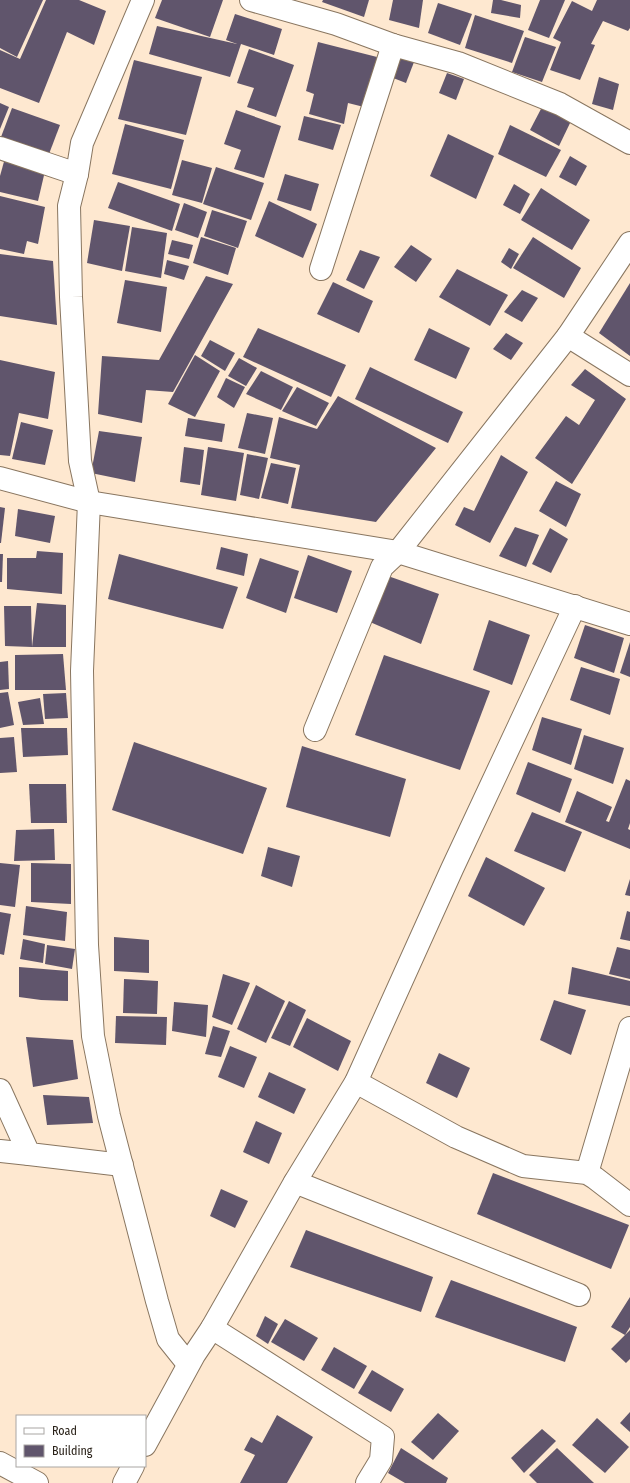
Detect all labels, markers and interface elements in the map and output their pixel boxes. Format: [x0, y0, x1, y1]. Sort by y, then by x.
legend [16, 1415, 146, 1467]
text: Road [52, 1424, 77, 1438]
text: Building [52, 1444, 93, 1458]

